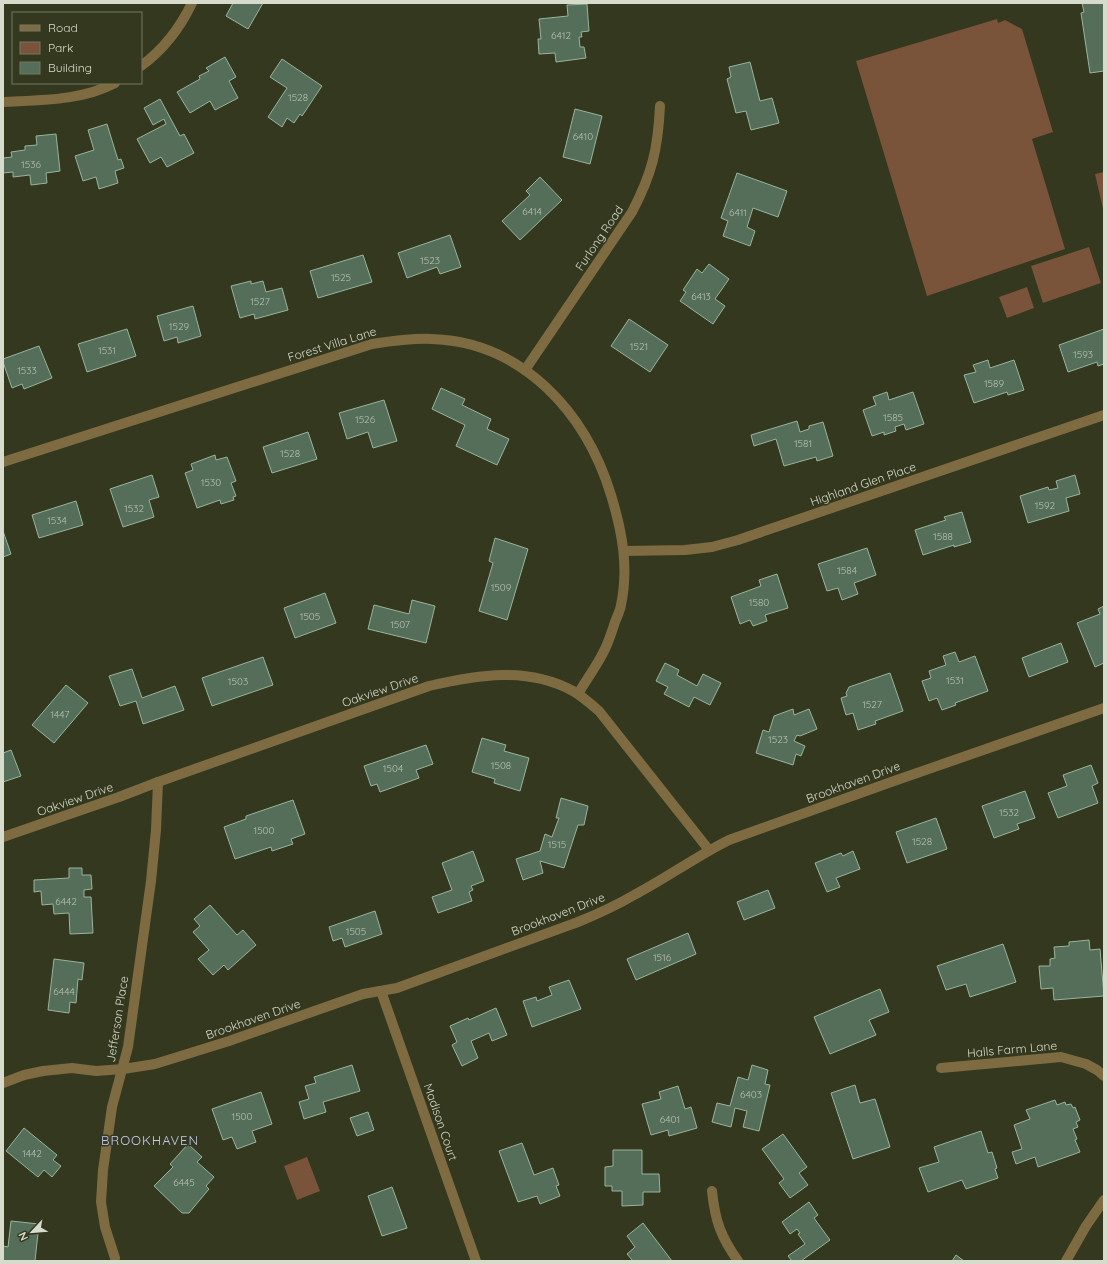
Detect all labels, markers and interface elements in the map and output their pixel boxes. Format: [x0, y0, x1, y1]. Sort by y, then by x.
legend [12, 12, 142, 84]
text: Road [48, 20, 78, 35]
house number: 6412 [551, 29, 571, 42]
text: Park [48, 40, 73, 55]
text: Building [48, 60, 92, 75]
house number: 1528 [288, 91, 308, 104]
house number: 6410 [573, 130, 593, 143]
house number: 1536 [21, 158, 41, 171]
street label: Furlong Road [572, 203, 626, 273]
house number: 6414 [522, 205, 542, 218]
house number: 6411 [729, 206, 747, 219]
house number: 1523 [420, 254, 440, 267]
house number: 1525 [331, 271, 351, 284]
house number: 6413 [691, 290, 711, 303]
house number: 1527 [250, 295, 270, 308]
house number: 1529 [169, 320, 190, 333]
street label: Forest Villa Lane [286, 323, 378, 365]
house number: 1521 [630, 340, 648, 353]
house number: 1531 [98, 344, 116, 357]
house number: 1593 [1073, 348, 1093, 361]
house number: 1533 [17, 364, 37, 377]
house number: 1589 [984, 377, 1004, 390]
house number: 1585 [883, 411, 903, 424]
house number: 1526 [355, 413, 376, 426]
house number: 1581 [794, 437, 812, 450]
house number: 1528 [280, 447, 300, 460]
street label: Highland Glen Place [808, 459, 918, 509]
house number: 1530 [201, 476, 221, 489]
house number: 1592 [1035, 499, 1056, 512]
house number: 1532 [124, 502, 144, 515]
house number: 1534 [47, 514, 67, 527]
house number: 1588 [933, 530, 953, 543]
house number: 1584 [837, 564, 857, 577]
house number: 1509 [491, 581, 512, 594]
house number: 1580 [749, 596, 769, 609]
house number: 1505 [300, 610, 320, 623]
house number: 1507 [390, 618, 410, 631]
street label: Oakview Drive [340, 670, 420, 710]
house number: 1531 [946, 674, 964, 687]
house number: 1503 [228, 675, 248, 688]
house number: 1527 [862, 698, 882, 711]
house number: 1447 [51, 708, 69, 721]
house number: 1523 [768, 733, 788, 746]
street label: Brookhaven Drive [804, 758, 902, 806]
house number: 1508 [491, 759, 511, 772]
house number: 1504 [383, 762, 403, 775]
street label: Oakview Drive [35, 779, 115, 819]
house number: 1532 [999, 806, 1019, 819]
house number: 1500 [253, 824, 275, 837]
house number: 1528 [912, 835, 932, 848]
house number: 1515 [548, 838, 566, 851]
street label: Brookhaven Drive [509, 889, 607, 939]
house number: 6442 [55, 895, 77, 908]
house number: 1505 [346, 925, 366, 938]
house number: 1516 [653, 951, 672, 964]
street label: Jefferson Place [103, 975, 131, 1063]
house number: 6444 [53, 985, 75, 998]
street label: Brookhaven Drive [204, 996, 303, 1042]
street label: Halls Farm Lane [966, 1038, 1058, 1060]
street label: Madison Court [421, 1081, 461, 1163]
house number: 6403 [740, 1088, 762, 1101]
house number: 1500 [231, 1110, 253, 1123]
house number: 6401 [660, 1113, 680, 1126]
district label: BROOKHAVEN [101, 1132, 199, 1148]
house number: 1442 [22, 1147, 42, 1160]
house number: 6445 [173, 1176, 195, 1189]
north arrow [12, 1212, 52, 1252]
text: N [15, 1230, 31, 1243]

